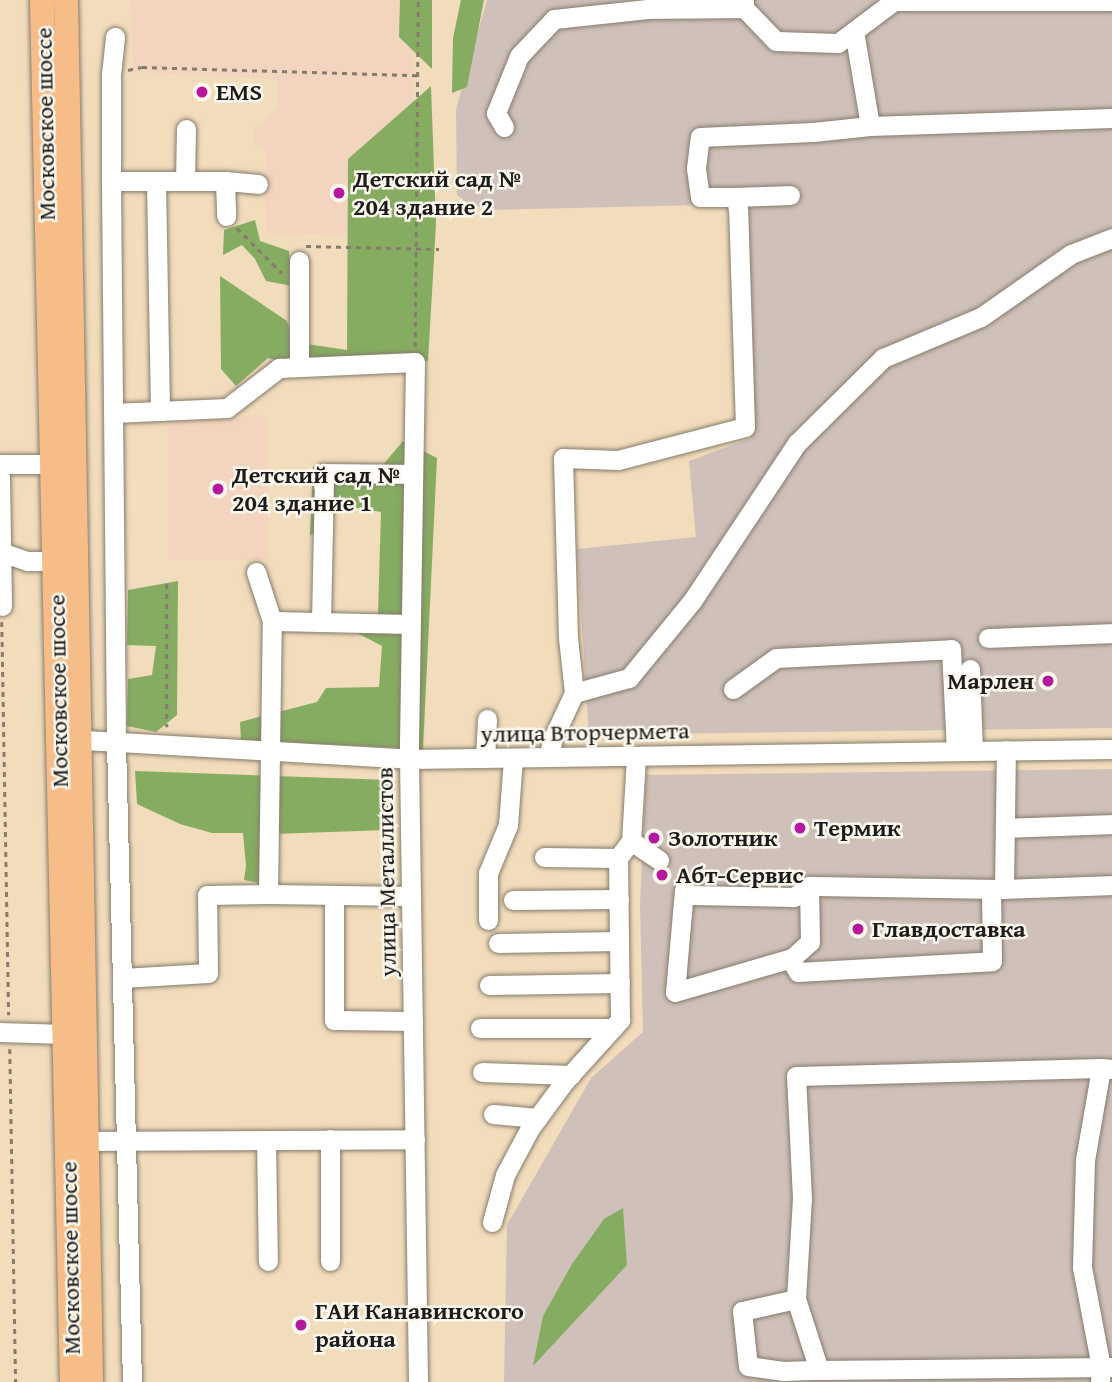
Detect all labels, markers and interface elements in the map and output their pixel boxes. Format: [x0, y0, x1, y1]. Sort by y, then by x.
street label: Московское шоссе [29, 27, 61, 221]
place label: EMS [216, 78, 262, 106]
marker: EMS [194, 84, 210, 100]
place label: Детский сад № 204 здание 2 [353, 165, 522, 221]
marker: Детский сад № 204 здание 2 [331, 185, 347, 201]
place label: Детский сад № 204 здание 1 [232, 461, 401, 517]
marker: Детский сад № 204 здание 1 [210, 481, 226, 497]
street label: Московское шоссе [42, 594, 74, 788]
place label: Марлен [947, 667, 1034, 695]
marker: Марлен [1040, 673, 1056, 689]
street label: улица Вторчермета [480, 716, 690, 748]
street label: улица Металлистов [370, 767, 402, 977]
place label: Термик [814, 814, 901, 842]
marker: Термик [792, 820, 808, 836]
place label: Золотник [668, 824, 777, 852]
marker: Золотник [646, 830, 662, 846]
place label: Абт-Сервис [676, 861, 804, 889]
marker: Абт-Сервис [654, 867, 670, 883]
place label: Главдоставка [872, 915, 1026, 943]
marker: Главдоставка [850, 921, 866, 937]
street label: Московское шоссе [54, 1161, 86, 1355]
place label: ГАИ Канавинского района [315, 1297, 524, 1353]
marker: ГАИ Канавинского района [293, 1317, 309, 1333]

